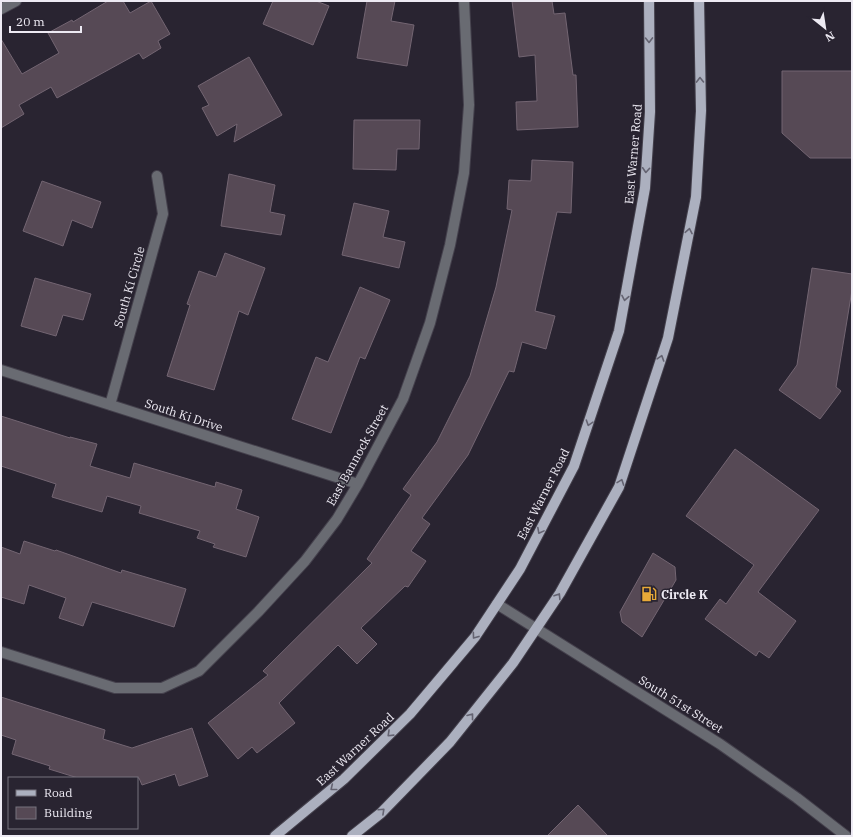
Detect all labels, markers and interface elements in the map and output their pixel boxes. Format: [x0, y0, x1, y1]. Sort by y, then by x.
scale bar [10, 8, 81, 34]
north arrow [805, 8, 845, 48]
text: 20 m [16, 14, 45, 29]
text: N [822, 28, 837, 45]
one-way arrow [645, 37, 653, 43]
one-way arrow [696, 77, 704, 83]
street label: East Warner Road [621, 103, 645, 205]
one-way arrow [642, 167, 651, 173]
one-way arrow [684, 228, 693, 234]
street label: South Ki Circle [110, 245, 148, 329]
one-way arrow [621, 295, 630, 301]
one-way arrow [657, 355, 665, 362]
street label: South Ki Drive [143, 395, 225, 435]
street label: East Bannock Street [323, 402, 391, 508]
one-way arrow [585, 419, 594, 426]
street label: East Warner Road [513, 446, 573, 542]
one-way arrow [616, 478, 624, 485]
one-way arrow [537, 526, 545, 534]
fuel station icon: Circle K [640, 585, 658, 603]
place label: Circle K [661, 587, 709, 602]
one-way arrow [554, 593, 561, 600]
one-way arrow [473, 632, 480, 639]
street label: South 51st Street [636, 672, 726, 736]
street label: East Warner Road [313, 709, 397, 789]
one-way arrow [466, 714, 473, 721]
one-way arrow [387, 729, 395, 737]
legend [8, 777, 138, 829]
one-way arrow [331, 784, 338, 791]
text: Road [44, 785, 73, 800]
text: Building [44, 805, 92, 820]
one-way arrow [377, 808, 385, 816]

